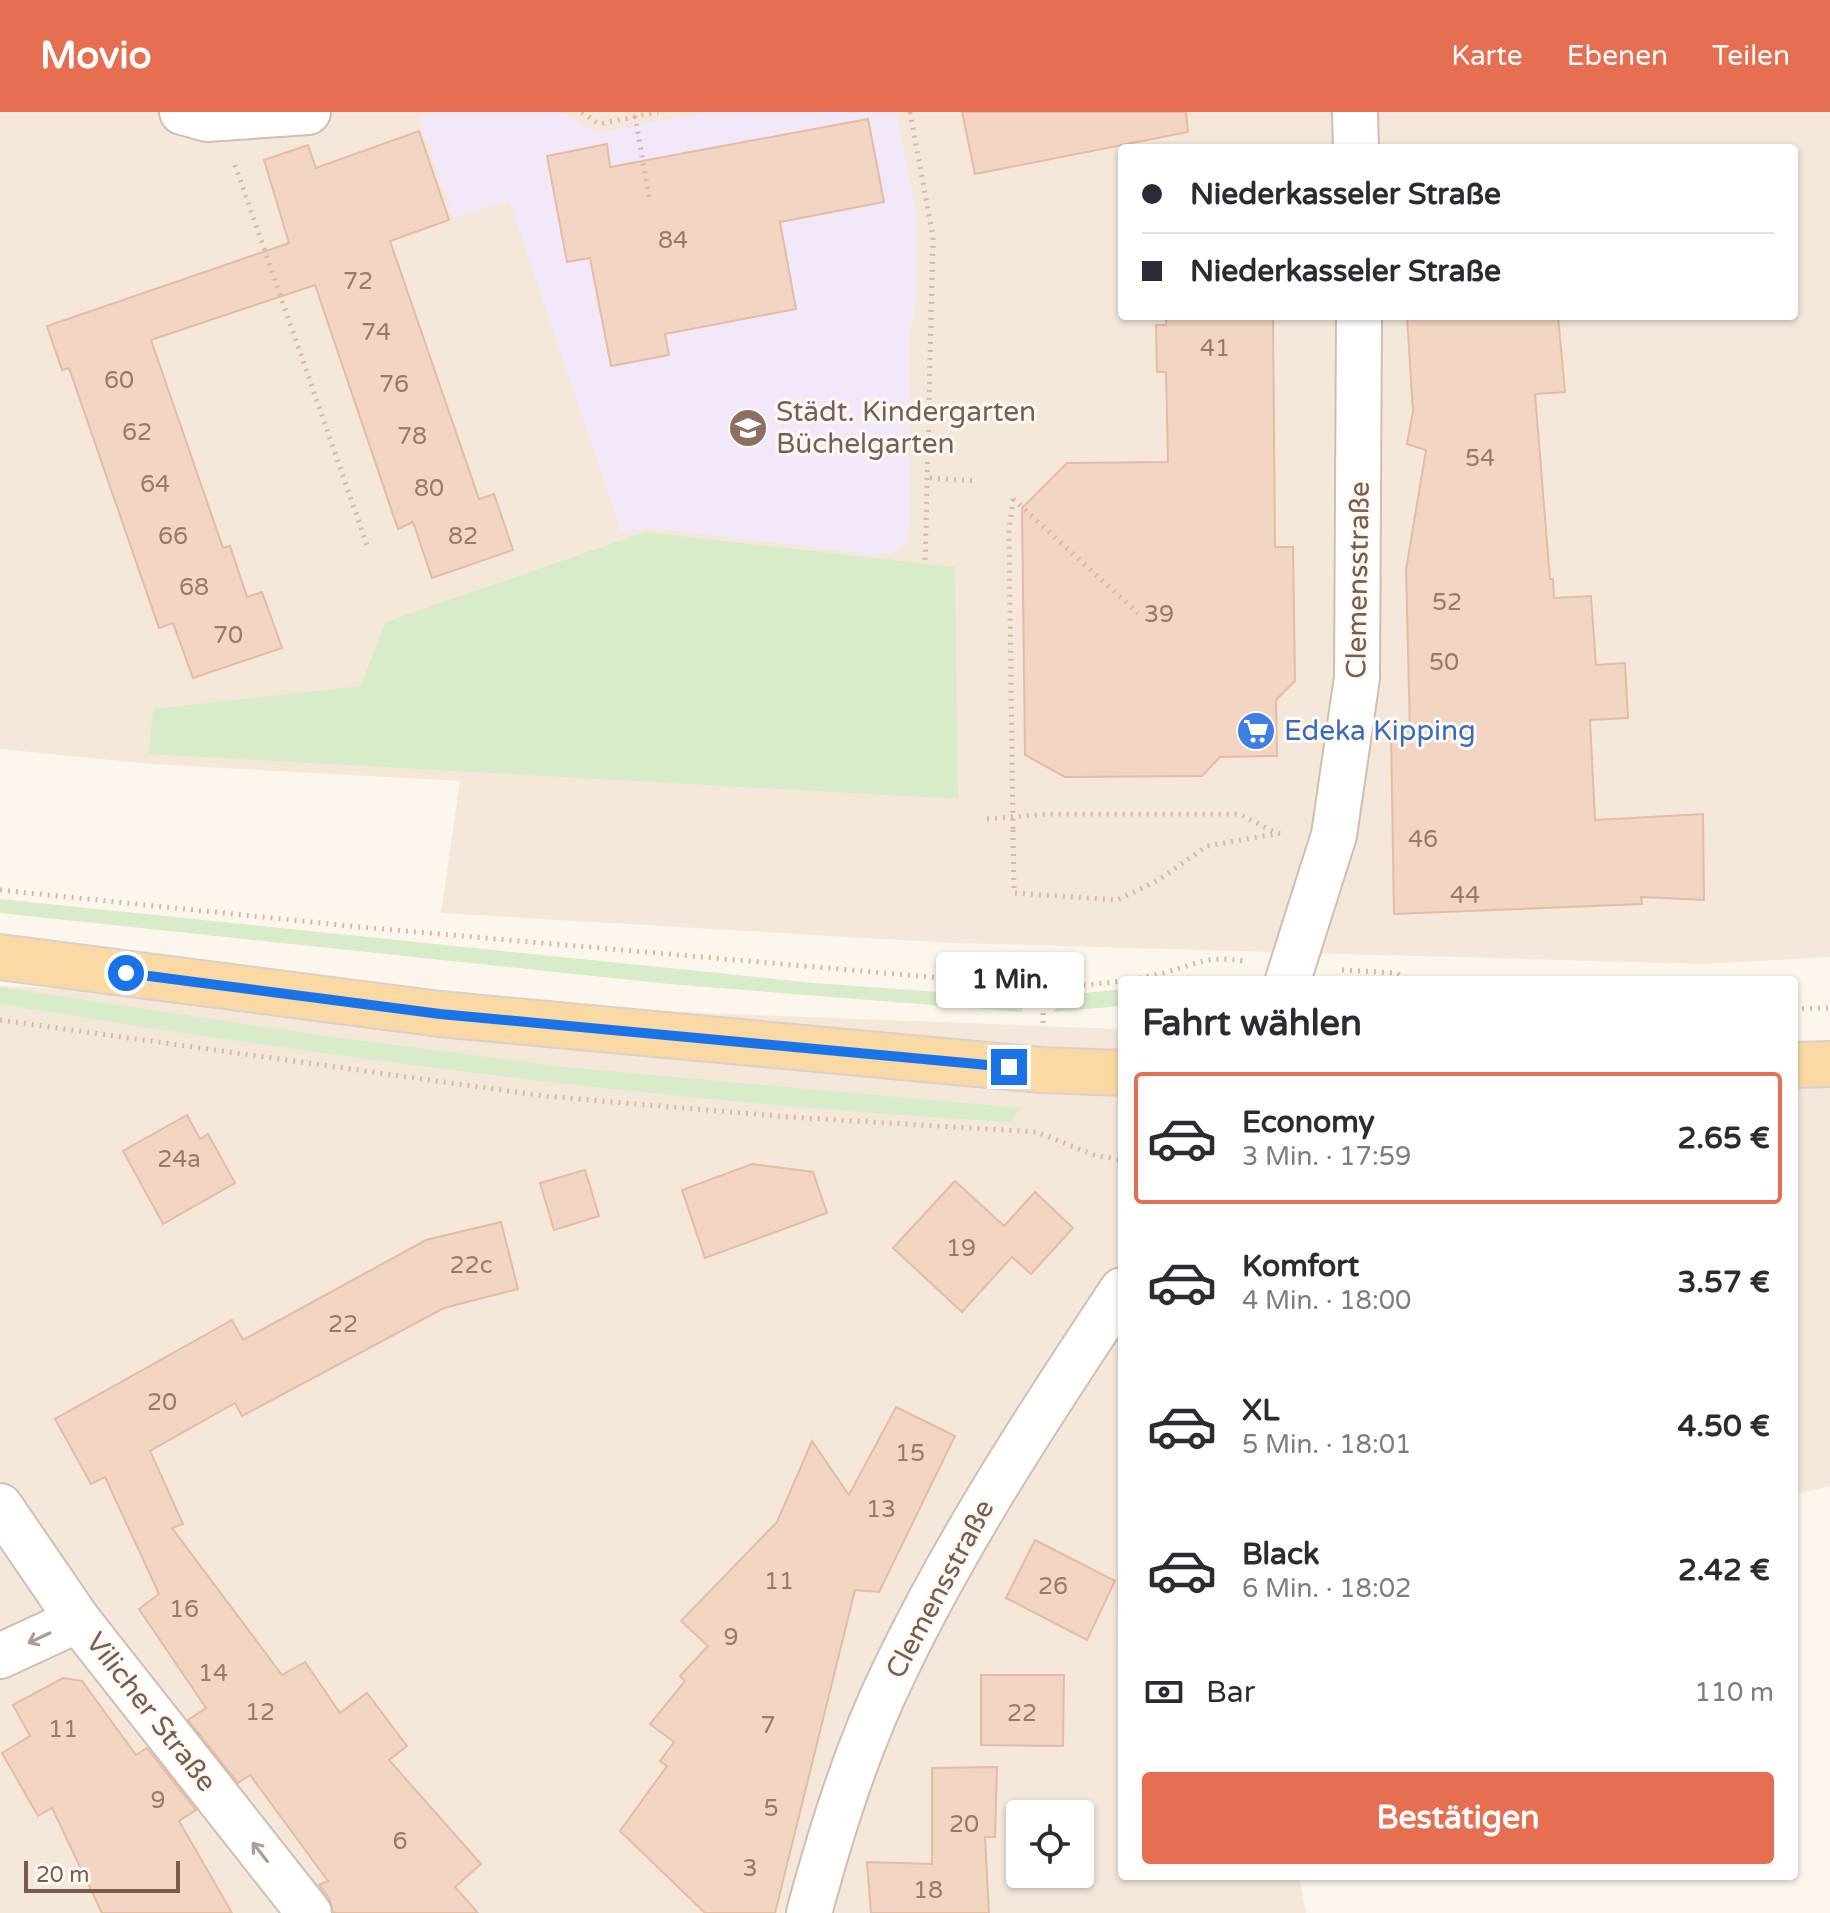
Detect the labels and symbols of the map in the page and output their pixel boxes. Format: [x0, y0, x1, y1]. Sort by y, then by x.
house number: 84 [658, 226, 688, 255]
house number: 72 [343, 267, 373, 296]
house number: 74 [361, 318, 391, 347]
house number: 41 [1200, 334, 1230, 363]
house number: 60 [104, 366, 134, 395]
house number: 76 [379, 370, 409, 399]
place label: Städt. Kindergarten Büchelgarten [776, 395, 1036, 461]
school or university icon: Städt. Kindergarten Büchelgarten [727, 407, 769, 449]
house number: 62 [122, 418, 152, 447]
house number: 78 [397, 422, 427, 451]
house number: 54 [1465, 444, 1495, 473]
house number: 64 [140, 470, 170, 499]
house number: 80 [414, 474, 444, 503]
street label: Clemensstraße [1339, 481, 1377, 679]
house number: 66 [158, 522, 188, 551]
house number: 82 [448, 522, 478, 551]
house number: 68 [179, 573, 209, 602]
house number: 52 [1432, 588, 1462, 617]
house number: 39 [1144, 600, 1174, 629]
house number: 70 [213, 621, 243, 650]
house number: 50 [1429, 648, 1459, 677]
supermarket icon: Edeka Kipping [1235, 710, 1277, 752]
place label: Edeka Kipping [1284, 714, 1476, 748]
house number: 46 [1408, 825, 1438, 854]
house number: 44 [1450, 881, 1480, 910]
callout: 1 Min. [935, 951, 1083, 1007]
route start [108, 955, 144, 991]
route end [991, 1049, 1027, 1085]
house number: 24a [157, 1145, 201, 1174]
house number: 19 [946, 1234, 976, 1263]
house number: 22c [450, 1251, 492, 1280]
house number: 22 [328, 1310, 358, 1339]
house number: 20 [147, 1388, 177, 1417]
house number: 15 [895, 1439, 925, 1468]
street label: Clemensstraße [879, 1494, 1001, 1684]
house number: 13 [866, 1495, 896, 1524]
house number: 11 [764, 1567, 794, 1596]
house number: 26 [1038, 1572, 1068, 1601]
house number: 16 [169, 1595, 199, 1624]
house number: 9 [723, 1623, 739, 1652]
street label: Vilicher Straße [78, 1626, 224, 1798]
one-way arrow [27, 1631, 51, 1646]
house number: 14 [198, 1659, 228, 1688]
house number: 12 [245, 1698, 275, 1727]
house number: 22 [1007, 1699, 1037, 1728]
house number: 7 [760, 1711, 776, 1740]
house number: 11 [48, 1715, 78, 1744]
house number: 9 [150, 1786, 166, 1815]
house number: 5 [763, 1794, 779, 1823]
house number: 20 [949, 1810, 979, 1839]
house number: 6 [392, 1827, 408, 1856]
one-way arrow [251, 1842, 269, 1863]
house number: 3 [742, 1854, 758, 1883]
scale bar [24, 1857, 180, 1893]
house number: 18 [913, 1876, 943, 1905]

